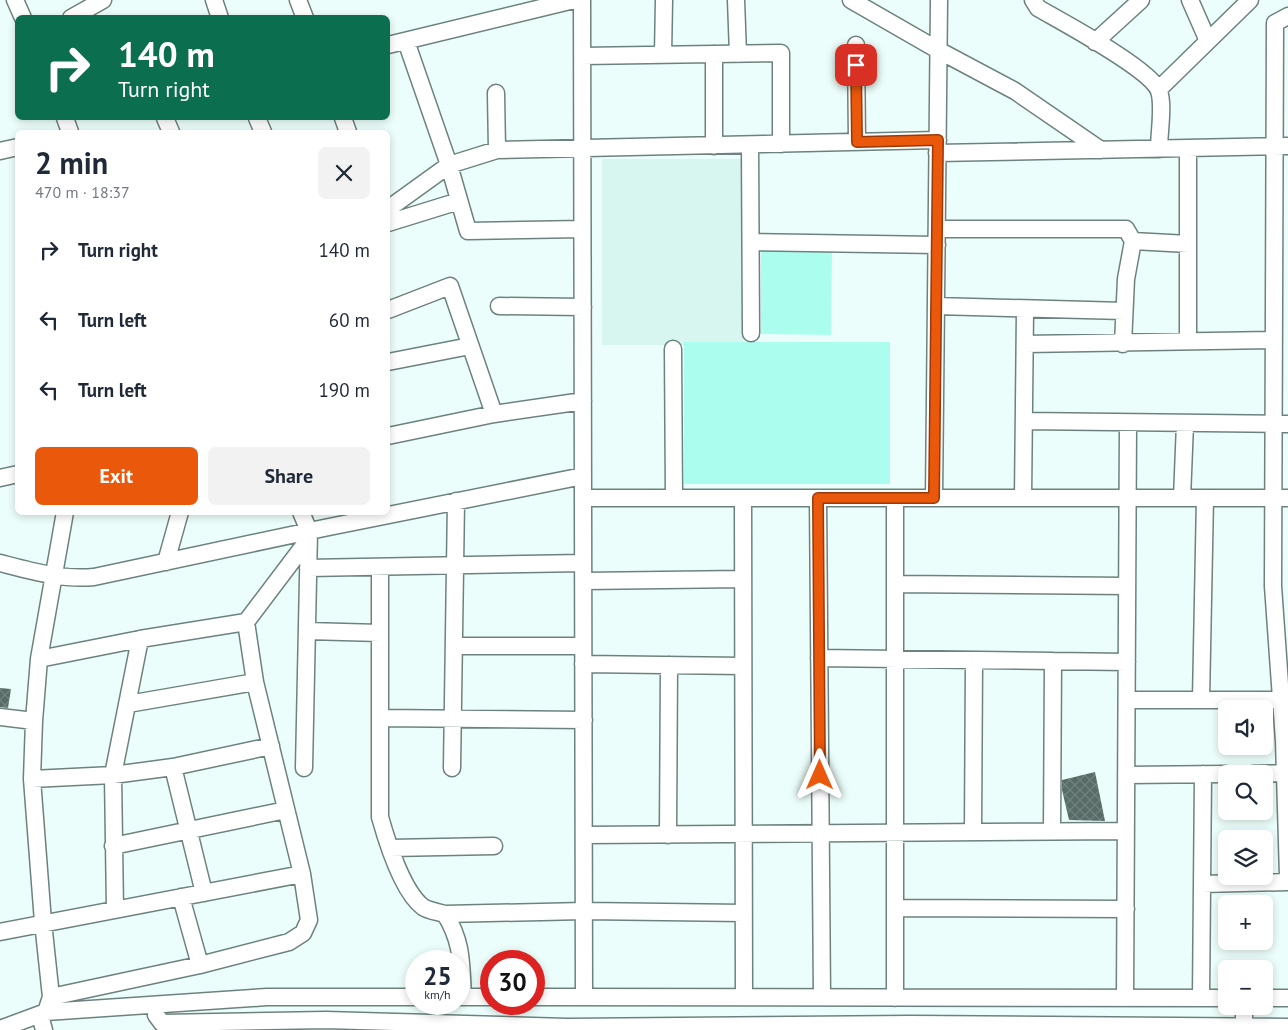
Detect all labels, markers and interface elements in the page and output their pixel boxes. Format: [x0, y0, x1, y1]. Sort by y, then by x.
text: 140 m [118, 31, 215, 77]
icon: right [35, 35, 100, 100]
pin [835, 44, 877, 86]
icon: arrive [842, 51, 870, 79]
text: Turn right [118, 75, 210, 103]
text: 2 min [35, 143, 108, 182]
button: close [318, 147, 370, 199]
text: 470 m · 18:37 [35, 182, 130, 202]
icon: right [35, 236, 63, 264]
text: Turn right [78, 238, 158, 262]
text: 140 m [318, 238, 370, 262]
icon: left [35, 306, 63, 334]
text: Turn left [78, 308, 147, 332]
text: 60 m [329, 308, 370, 332]
icon: left [35, 376, 63, 404]
text: Turn left [78, 378, 147, 402]
text: 190 m [318, 378, 370, 402]
button: Exit [35, 447, 198, 505]
button: Share [208, 447, 370, 505]
map controls [1218, 700, 1273, 1015]
button: sound [1218, 700, 1273, 755]
position arrow [793, 748, 845, 800]
button: search [1218, 765, 1273, 820]
button: layers [1218, 830, 1273, 885]
button: + [1218, 895, 1273, 950]
speed limit sign: 30 [480, 950, 545, 1015]
text: 25 [423, 960, 452, 992]
button: − [1218, 960, 1273, 1015]
text: km/h [424, 987, 451, 1002]

